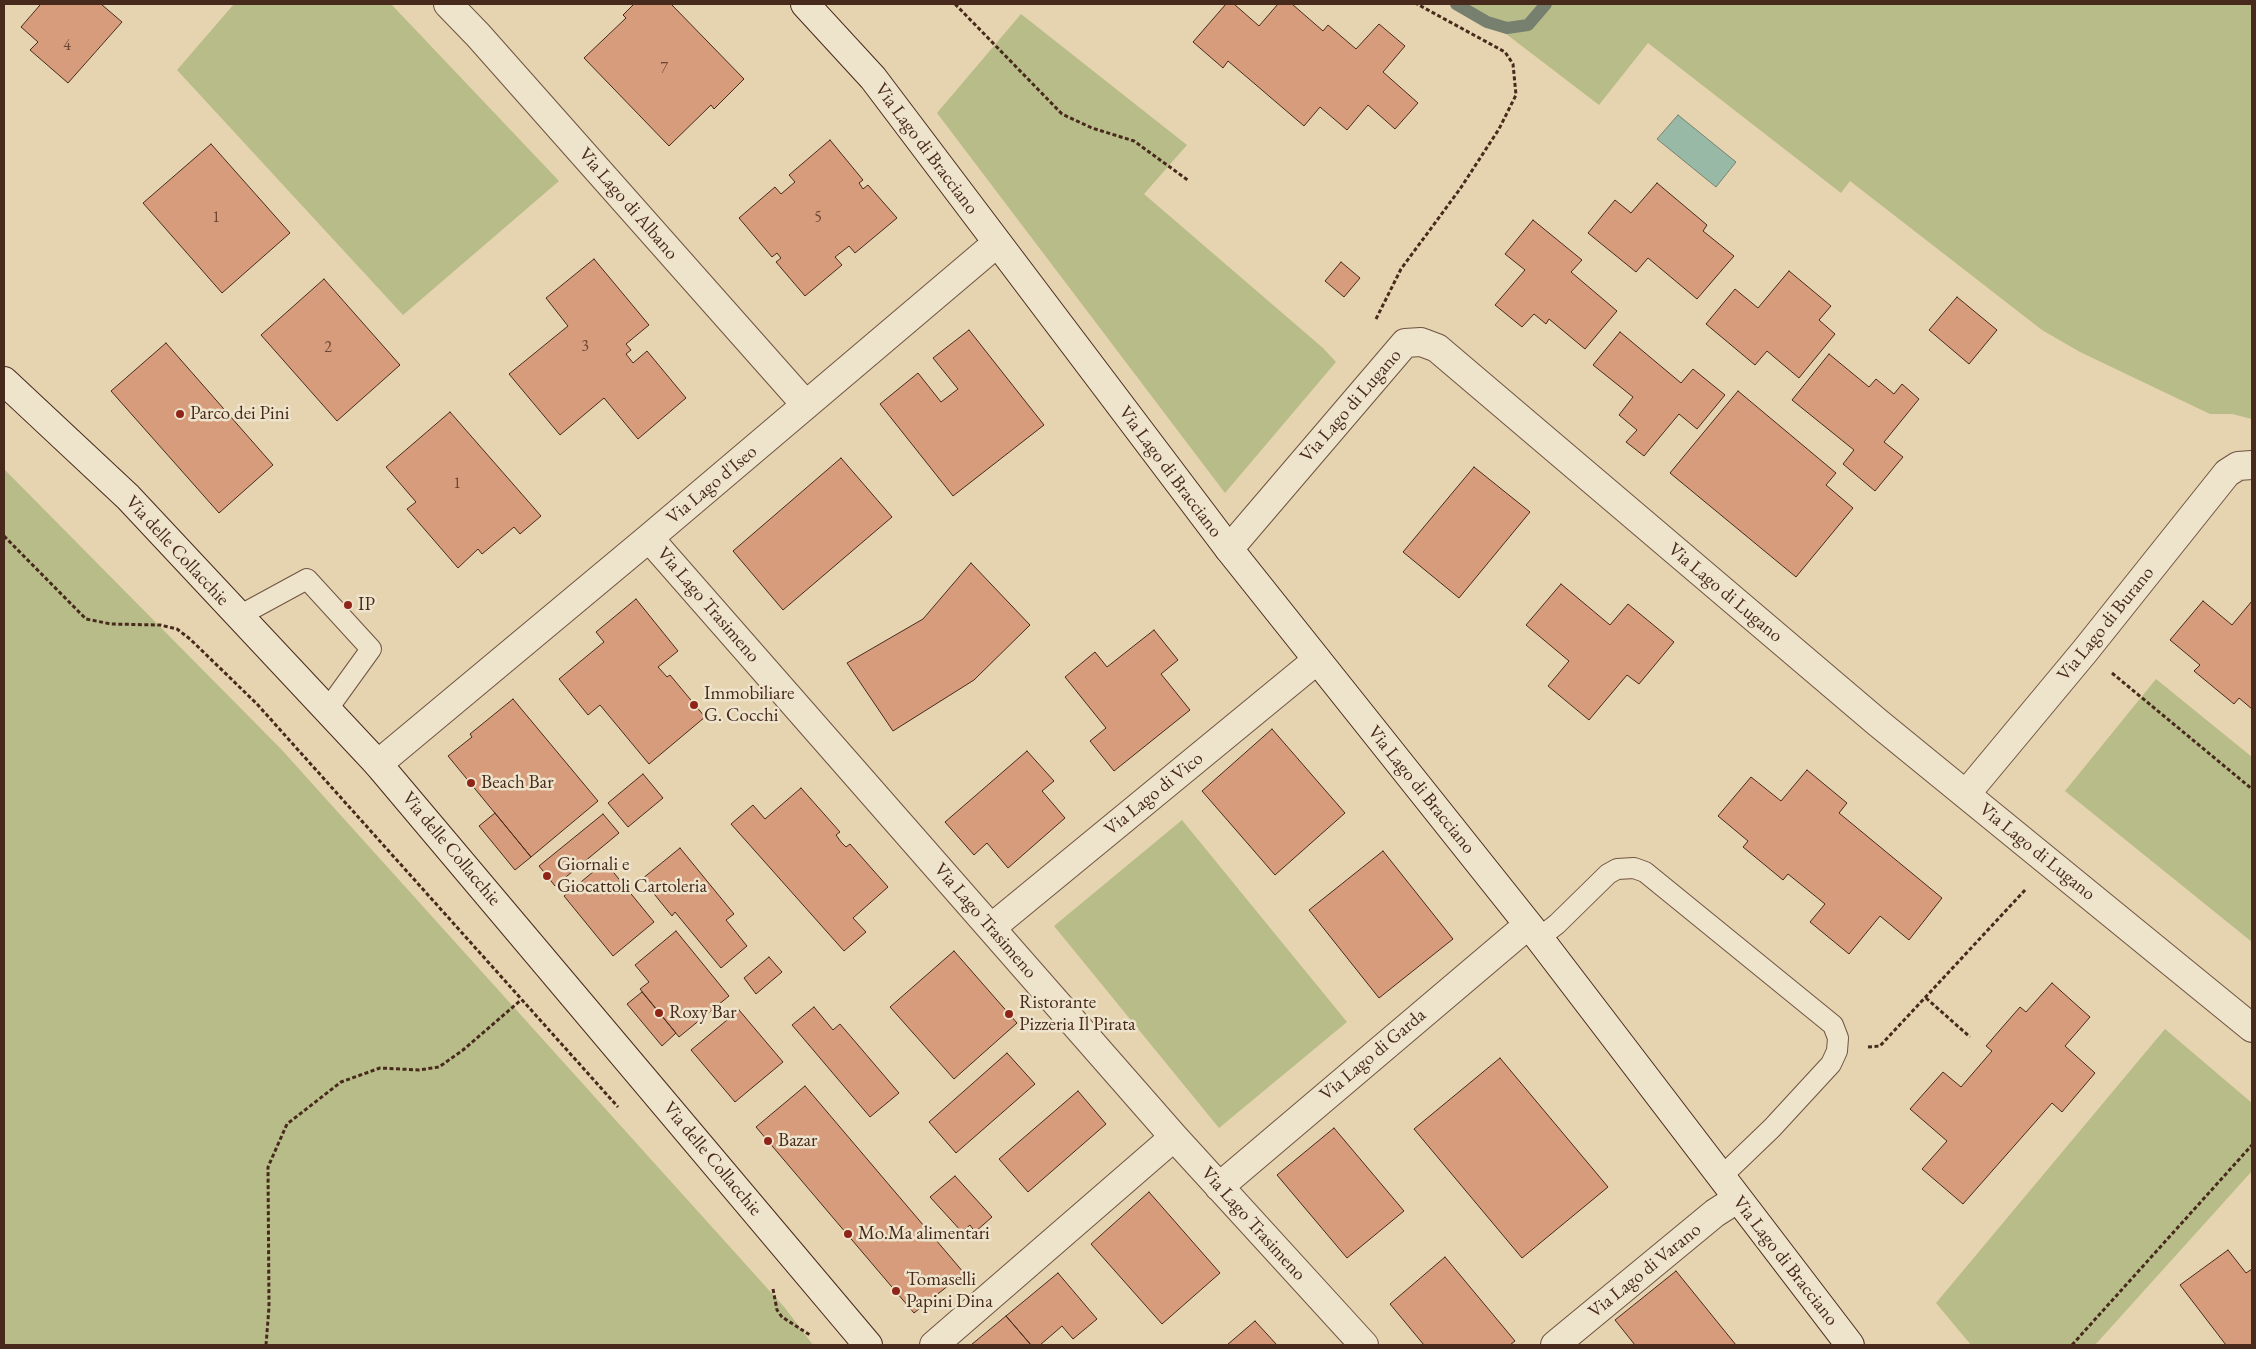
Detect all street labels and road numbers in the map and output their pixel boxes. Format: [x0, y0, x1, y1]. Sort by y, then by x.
street label: Via Lago di Bracciano [869, 79, 983, 219]
street label: Via Lago di Albano [573, 143, 683, 265]
street label: Via Lago di Lugano [1295, 345, 1407, 467]
street label: Via Lago di Bracciano [1113, 402, 1227, 542]
street label: Via Lago d'Iseo [662, 441, 762, 529]
street label: Via delle Collacchie [120, 491, 234, 611]
street label: Via Lago di Lugano [1663, 538, 1787, 648]
street label: Via Lago Trasimeno [652, 543, 764, 667]
street label: Via Lago di Burano [2053, 562, 2159, 686]
street label: Via Lago di Bracciano [1362, 721, 1480, 859]
street label: Via Lago di Vico [1100, 747, 1208, 841]
street label: Via delle Collacchie [397, 787, 505, 911]
street label: Via Lago di Lugano [1974, 798, 2100, 906]
street label: Via Lago Trasimeno [929, 859, 1041, 983]
street label: Via Lago di Garda [1315, 1004, 1431, 1106]
street label: Via delle Collacchie [658, 1097, 766, 1221]
street label: Via Lago Trasimeno [1196, 1162, 1310, 1286]
street label: Via Lago di Bracciano [1727, 1192, 1843, 1330]
street label: Via Lago di Varano [1584, 1219, 1706, 1323]

